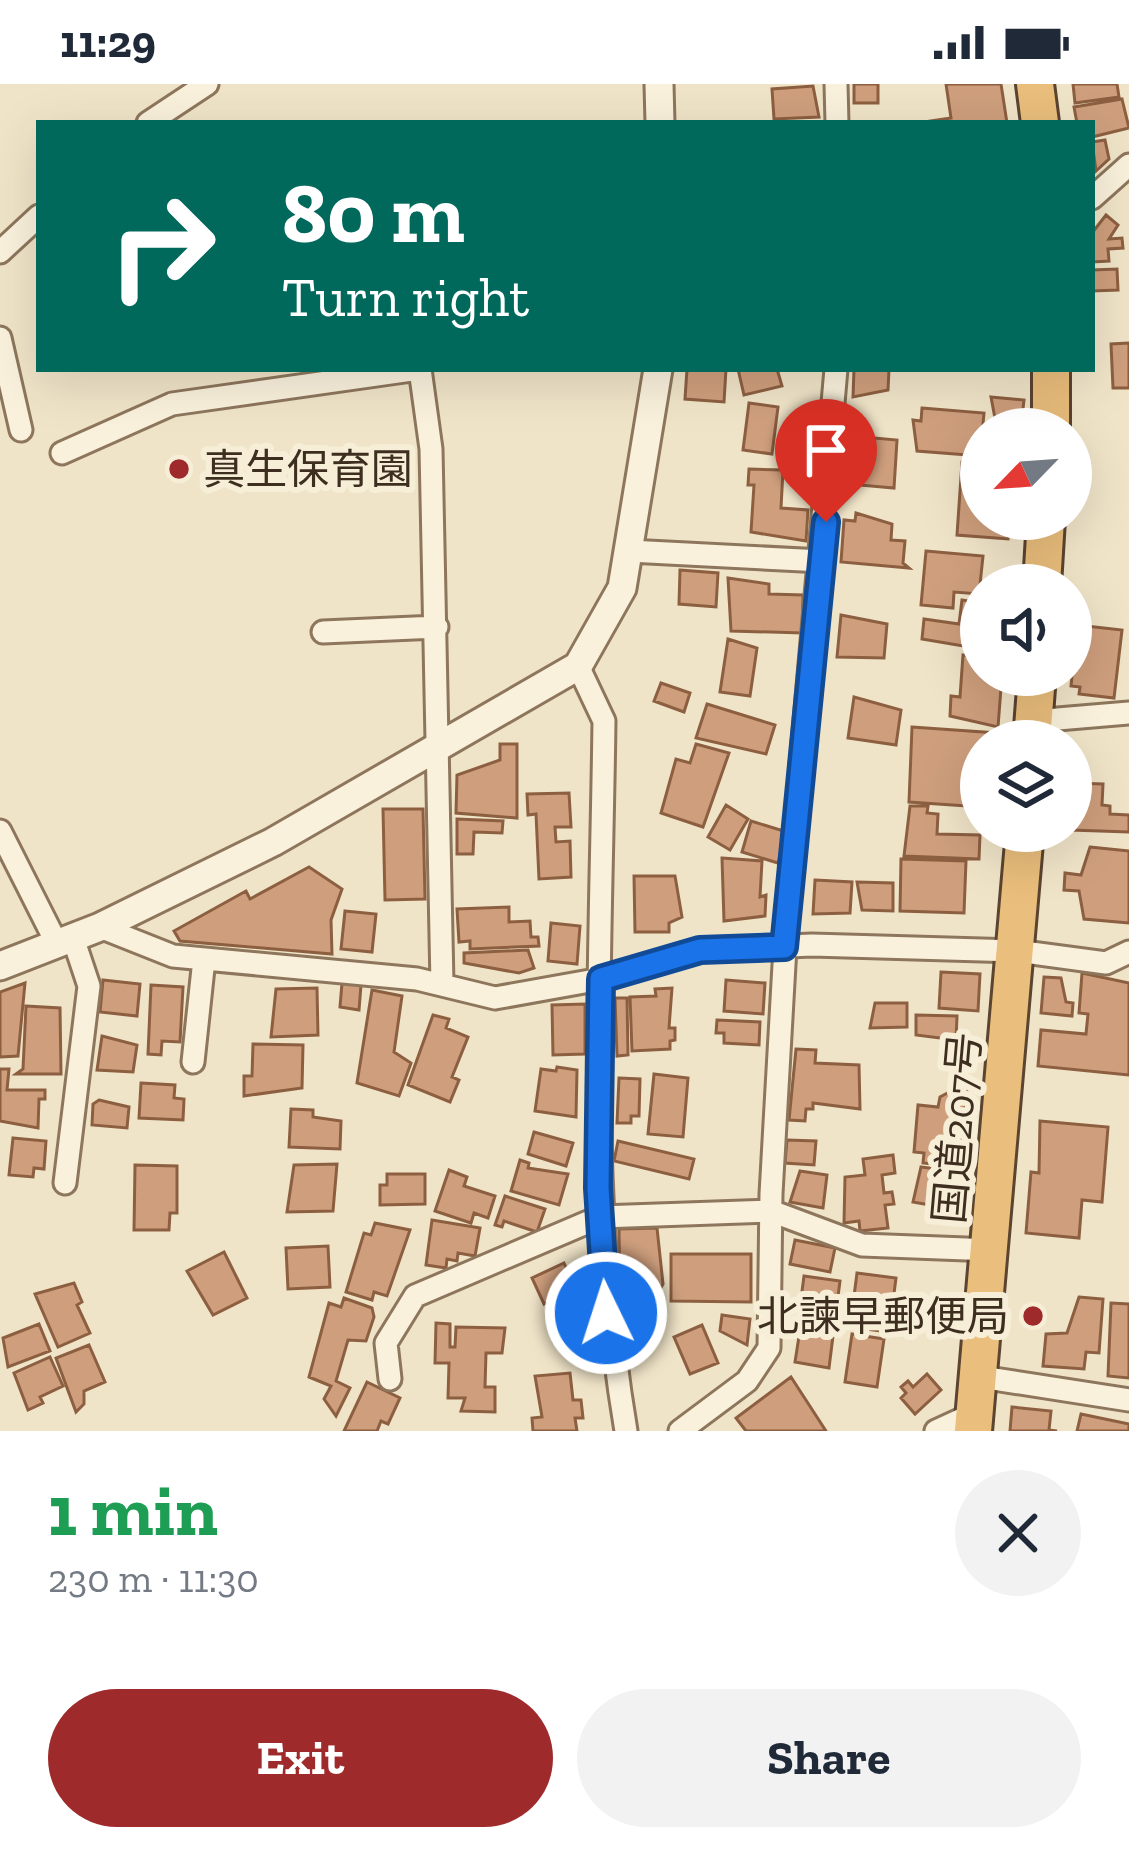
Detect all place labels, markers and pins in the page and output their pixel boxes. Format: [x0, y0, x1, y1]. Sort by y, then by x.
pin [775, 399, 877, 522]
place label: 真生保育園 [203, 444, 413, 495]
marker: 真生保育園 [166, 456, 192, 482]
place label: 北諫早郵便局 [757, 1291, 1009, 1342]
marker: 北諫早郵便局 [1020, 1303, 1046, 1329]

